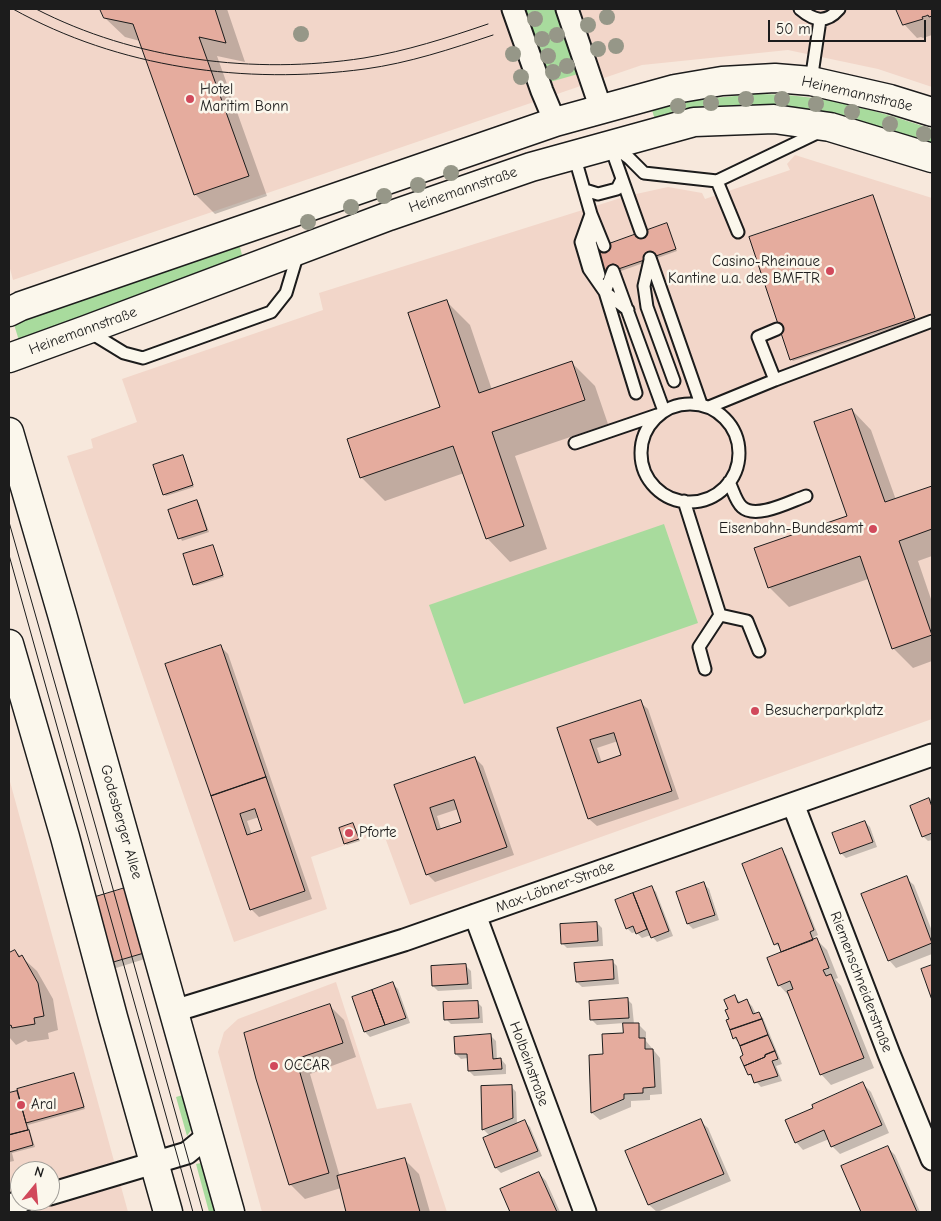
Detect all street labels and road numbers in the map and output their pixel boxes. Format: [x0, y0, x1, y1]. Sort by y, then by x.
street label: Heinemannstraße [800, 72, 914, 116]
street label: Heinemannstraße [406, 163, 520, 217]
street label: Heinemannstraße [27, 303, 139, 359]
street label: Godesberger Allee [96, 763, 146, 881]
street label: Max-Löbner-Straße [493, 857, 617, 917]
street label: Riemenschneiderstraße [826, 909, 896, 1055]
street label: Holbeinstraße [505, 1019, 553, 1109]

